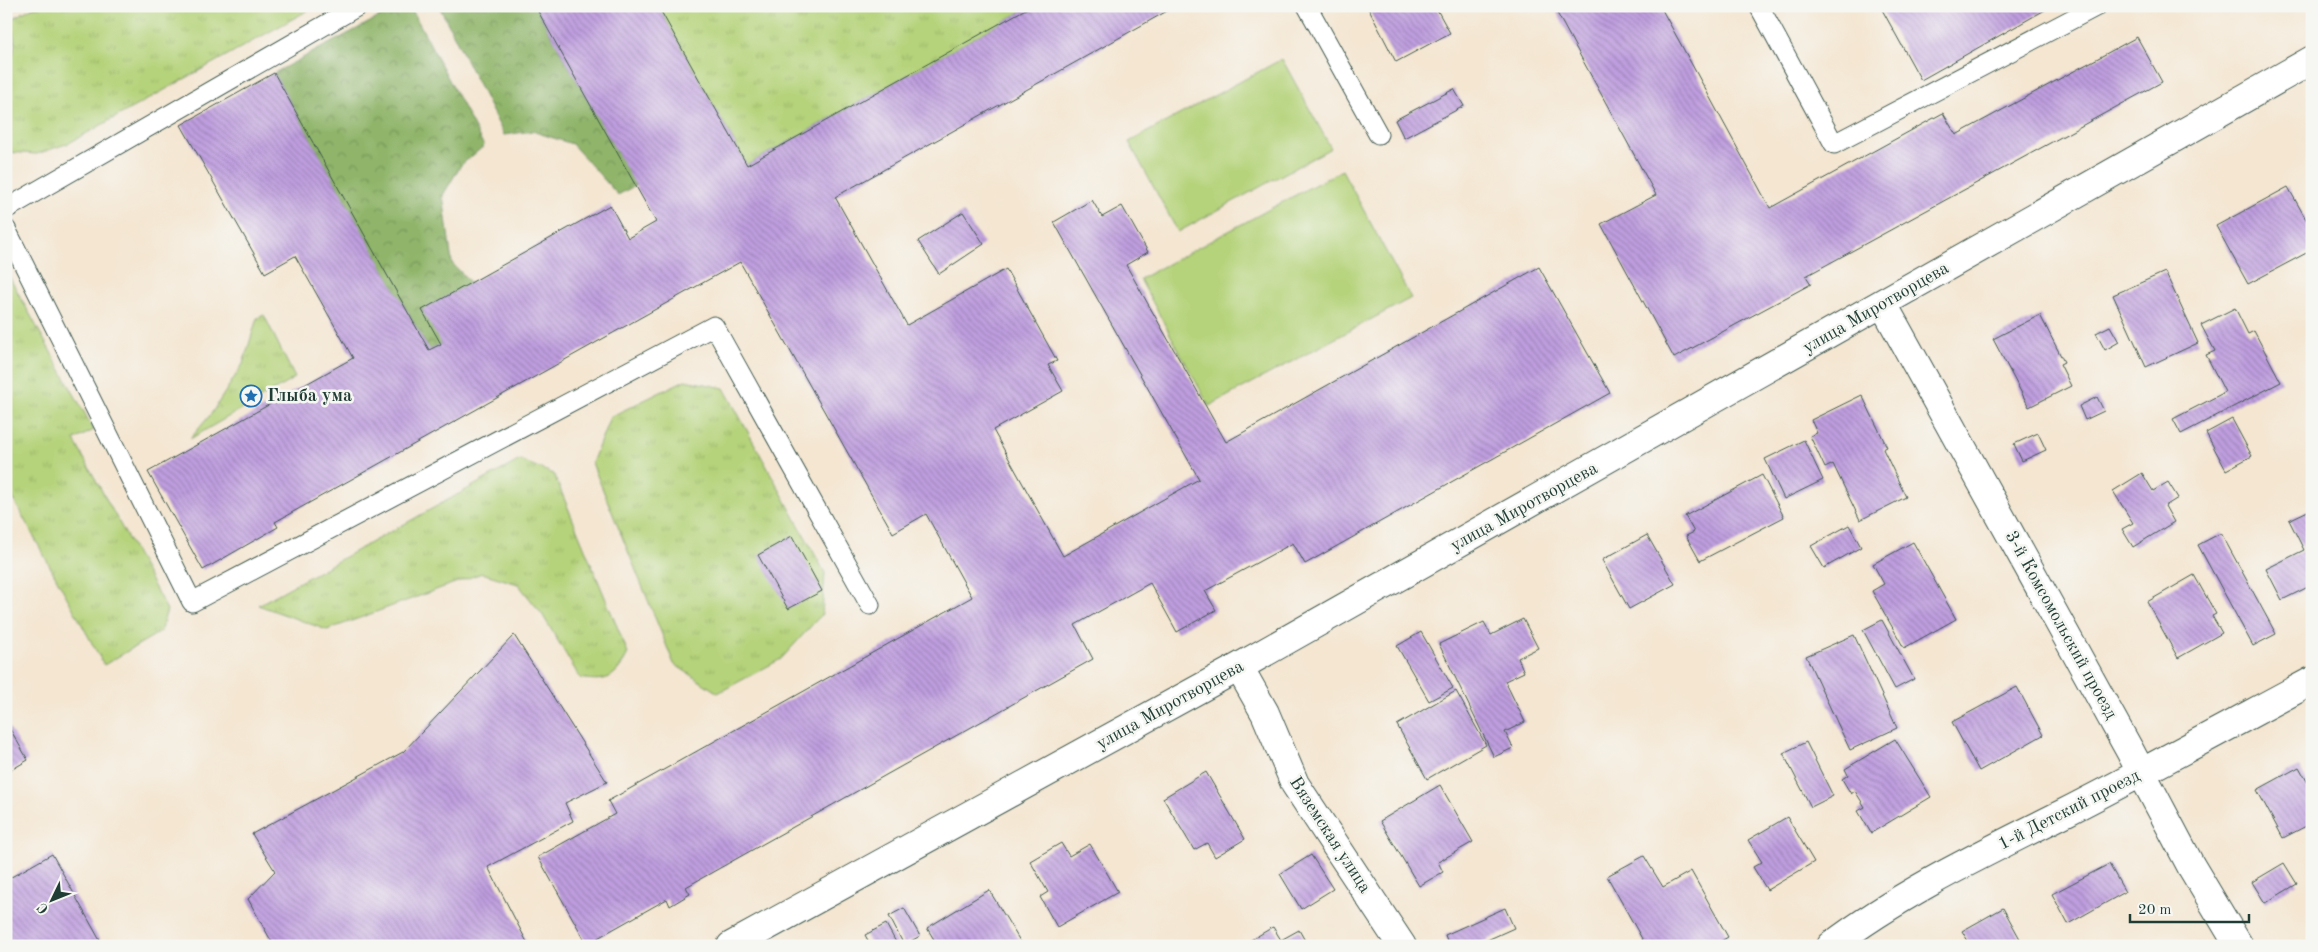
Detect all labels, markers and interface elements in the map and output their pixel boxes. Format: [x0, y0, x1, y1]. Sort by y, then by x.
street label: улица Миротворцева [1800, 259, 1952, 357]
place icon: Глыба ума [239, 384, 263, 408]
place label: Глыба ума [267, 387, 352, 405]
street label: улица Миротворцева [1447, 459, 1601, 555]
street label: 3-й Комсомольский проезд [2002, 528, 2120, 722]
street label: улица Миротворцева [1093, 657, 1247, 753]
street label: 1-й Детский проезд [1995, 766, 2143, 853]
street label: Вяземская улица [1286, 774, 1374, 896]
north arrow [28, 874, 78, 924]
scale bar [2130, 892, 2249, 924]
text: С [35, 900, 51, 916]
text: 20 m [2138, 903, 2172, 918]

